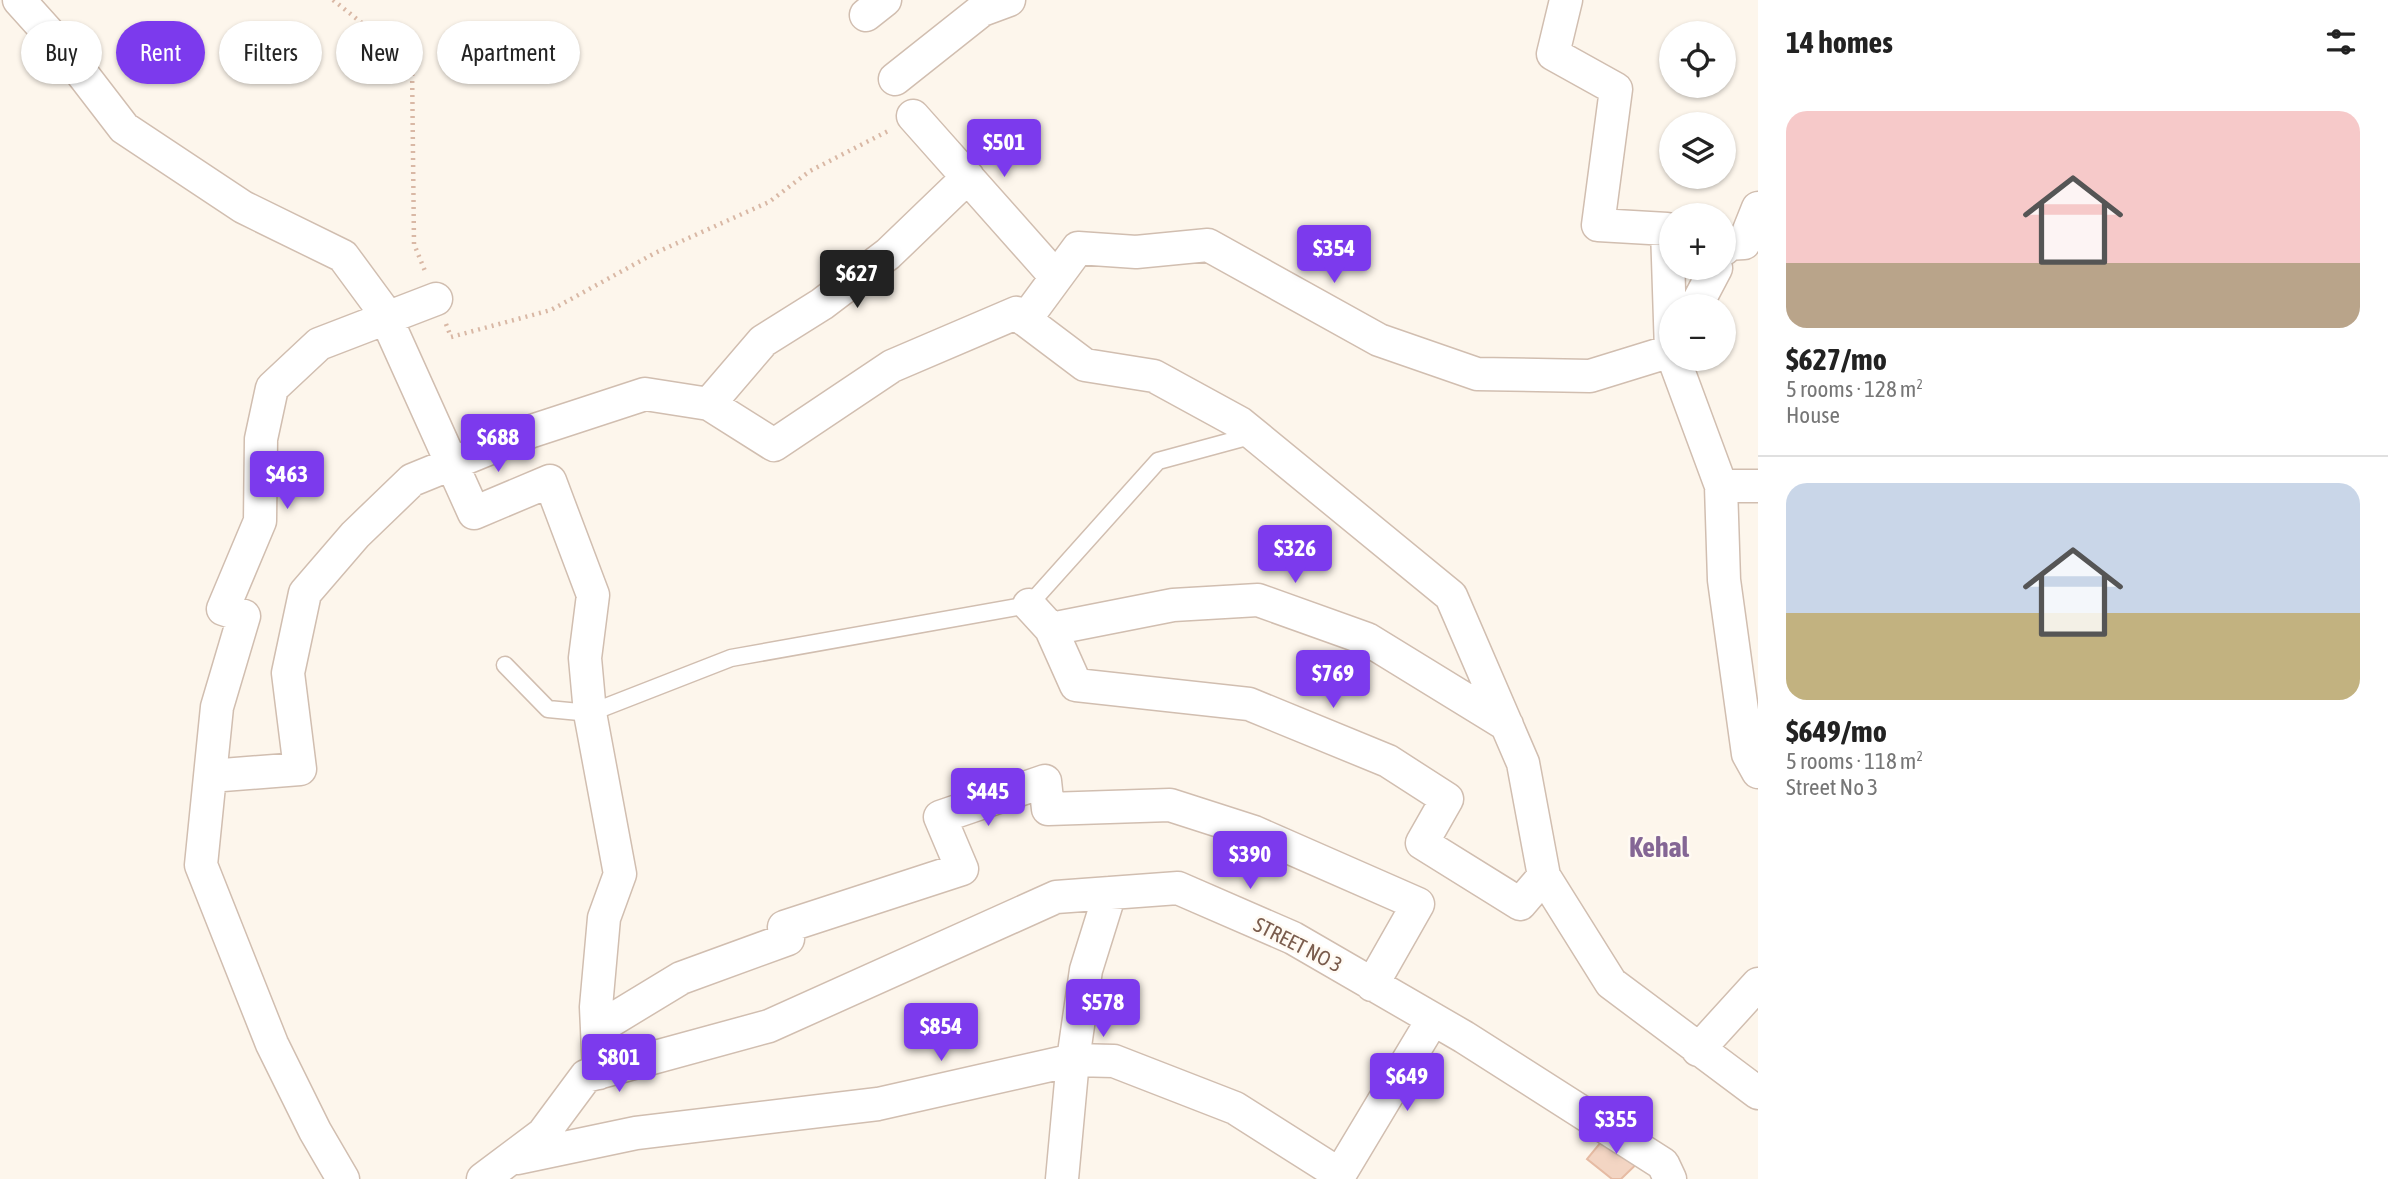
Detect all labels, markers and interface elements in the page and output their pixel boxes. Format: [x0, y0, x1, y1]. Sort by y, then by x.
chip: Buy [21, 21, 102, 84]
chip: Rent [116, 21, 205, 84]
chip: Filters [219, 21, 322, 84]
chip: New [336, 21, 423, 84]
chip: Apartment [437, 21, 580, 84]
map controls [1659, 21, 1736, 371]
button: locate [1659, 21, 1736, 98]
icon: filters [2322, 23, 2360, 61]
text: 14 homes [1786, 25, 1893, 59]
button: layers [1659, 112, 1736, 189]
pin: $501 [963, 120, 1045, 179]
text: $501 [983, 129, 1025, 155]
icon: home [2010, 157, 2136, 283]
button: + [1659, 203, 1736, 280]
pin: $354 [1293, 226, 1375, 285]
text: $354 [1313, 235, 1355, 261]
pin: $627 [816, 250, 898, 310]
text: $627 [836, 260, 878, 286]
button: − [1659, 294, 1736, 371]
text: $627/mo [1786, 342, 1887, 376]
text: 5 rooms · 128 m² [1786, 376, 1923, 402]
text: House [1786, 402, 1840, 428]
pin: $688 [457, 414, 539, 474]
text: $688 [477, 424, 519, 450]
pin: $463 [246, 452, 328, 511]
text: $463 [266, 461, 308, 487]
pin: $326 [1254, 526, 1336, 585]
icon: home [2010, 529, 2136, 655]
text: $326 [1274, 535, 1316, 561]
pin: $769 [1292, 650, 1374, 710]
text: $769 [1312, 660, 1354, 686]
text: $649/mo [1786, 714, 1887, 748]
text: 5 rooms · 118 m² [1786, 748, 1923, 774]
pin: $445 [947, 768, 1029, 828]
text: Street No 3 [1786, 774, 1878, 800]
text: $445 [967, 778, 1009, 804]
district label: Kehal [1629, 831, 1690, 863]
pin: $390 [1209, 832, 1291, 891]
text: $390 [1229, 841, 1271, 867]
street label: STREET NO 3 [1250, 912, 1347, 977]
pin: $578 [1062, 979, 1144, 1039]
text: $578 [1082, 989, 1124, 1015]
pin: $854 [900, 1004, 982, 1063]
text: $854 [920, 1013, 962, 1039]
pin: $801 [578, 1034, 660, 1094]
text: $801 [598, 1044, 640, 1070]
pin: $649 [1366, 1054, 1448, 1113]
text: $649 [1386, 1063, 1428, 1089]
pin: $355 [1575, 1096, 1657, 1156]
text: $355 [1595, 1106, 1637, 1132]

